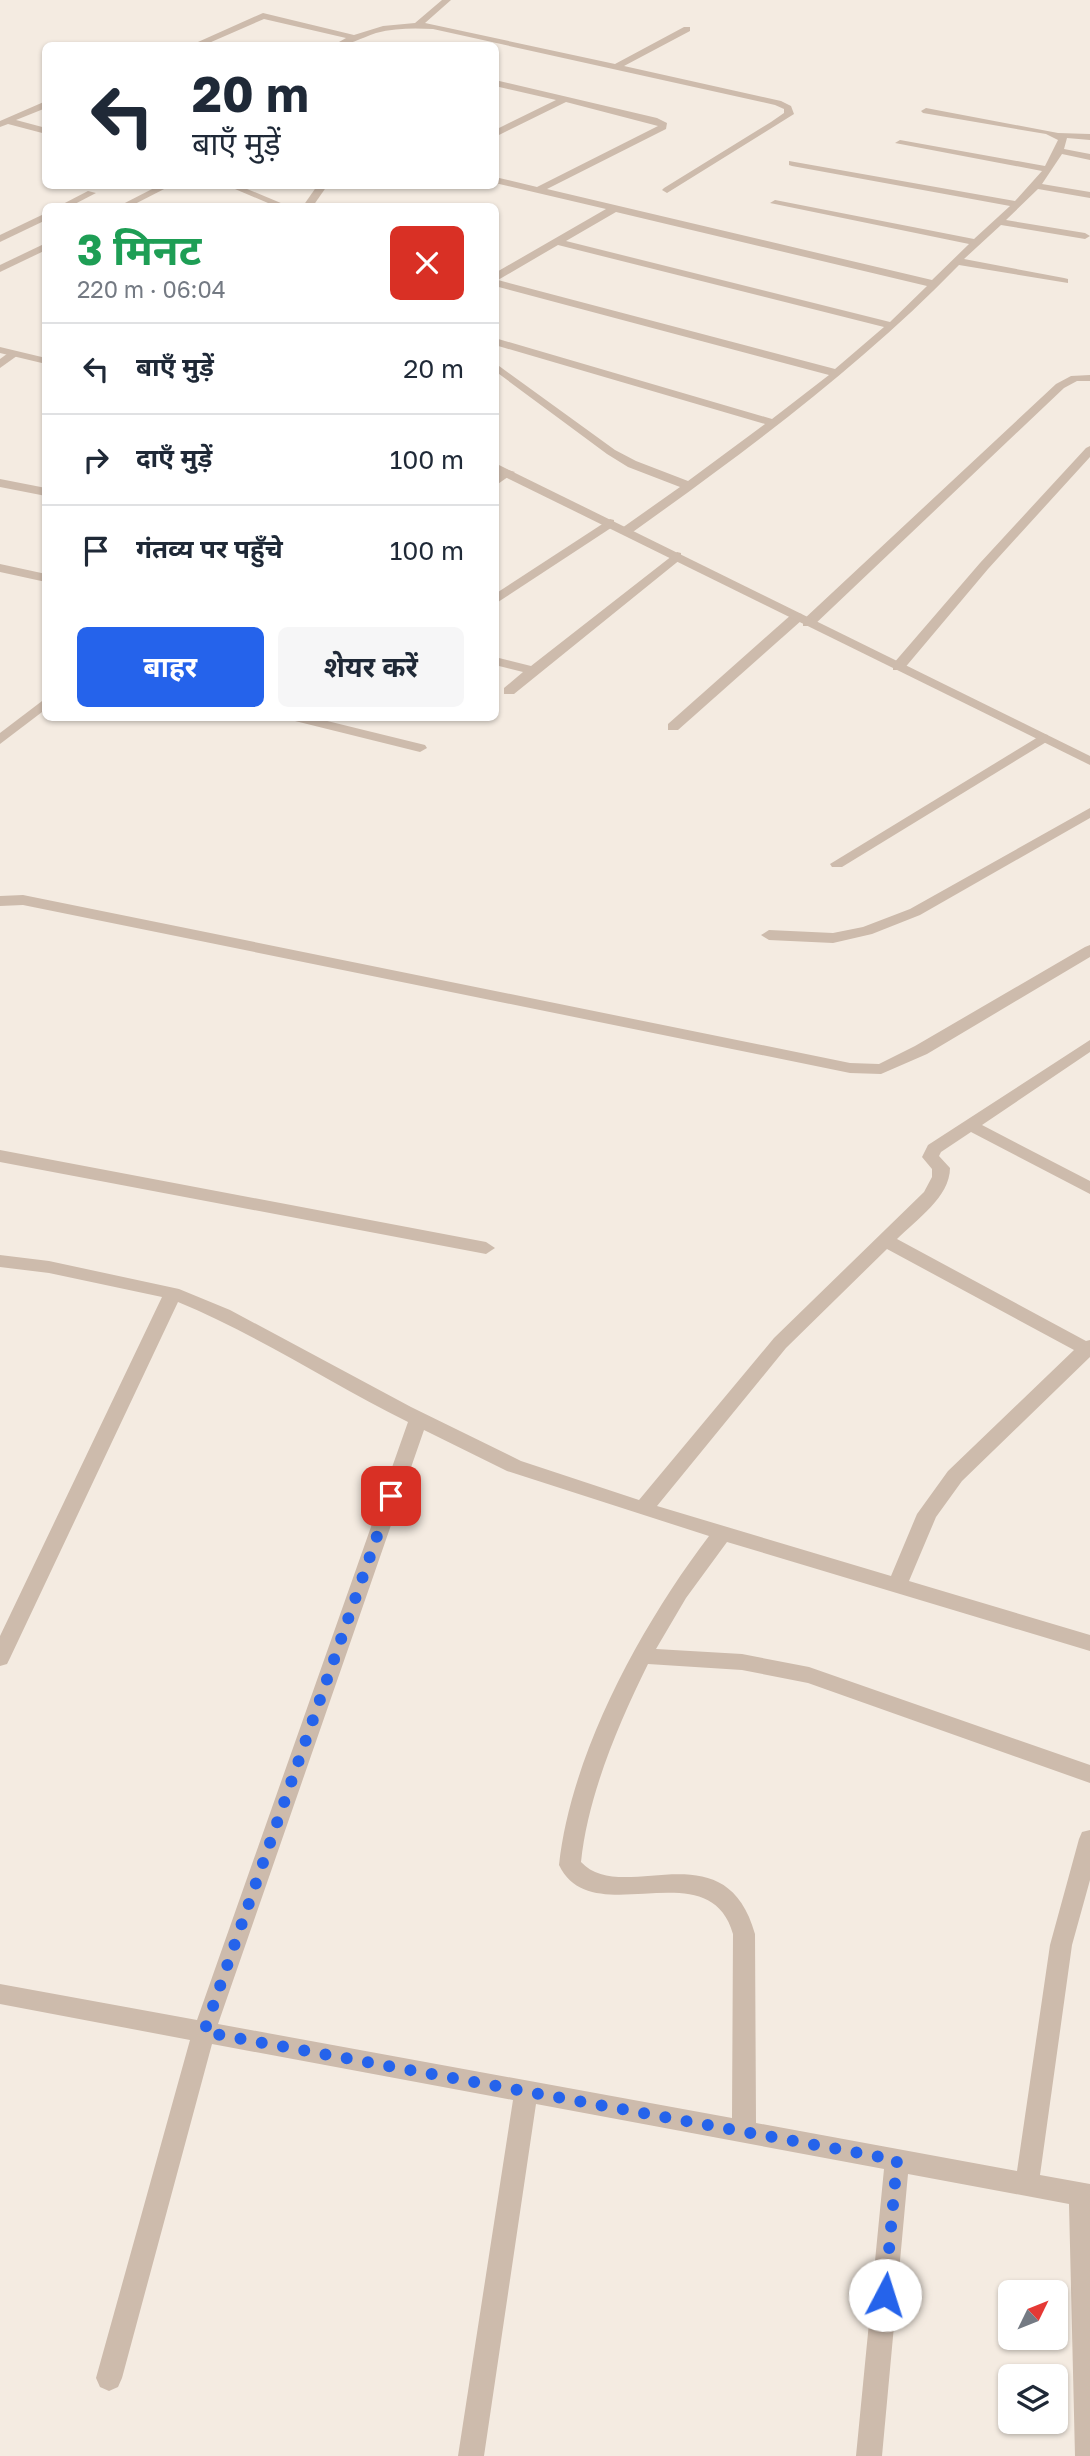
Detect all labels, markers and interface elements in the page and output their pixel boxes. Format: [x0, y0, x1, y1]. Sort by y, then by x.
text: 20 m [192, 64, 309, 123]
icon: left [77, 70, 168, 161]
text: बाएँ मुड़ें [192, 124, 281, 162]
text: 3 मिनट [77, 224, 201, 274]
button: close [390, 226, 464, 300]
text: 220 m · 06:04 [77, 275, 226, 303]
icon: left [77, 350, 115, 388]
text: बाएँ मुड़ें [136, 351, 214, 382]
text: 20 m [403, 353, 464, 384]
icon: right [77, 441, 115, 479]
text: दाएँ मुड़ें [136, 442, 212, 473]
text: 100 m [390, 444, 464, 475]
icon: arrive [77, 532, 115, 570]
text: गंतव्य पर पहुँचे [136, 533, 283, 564]
text: 100 m [390, 535, 464, 566]
button: बाहर [77, 627, 264, 707]
button: शेयर करें [278, 627, 464, 707]
pin [361, 1466, 421, 1526]
icon: arrive [372, 1477, 410, 1515]
position arrow [848, 2258, 922, 2332]
north arrow [998, 2280, 1068, 2350]
map controls [998, 2280, 1068, 2434]
button: layers [998, 2364, 1068, 2434]

